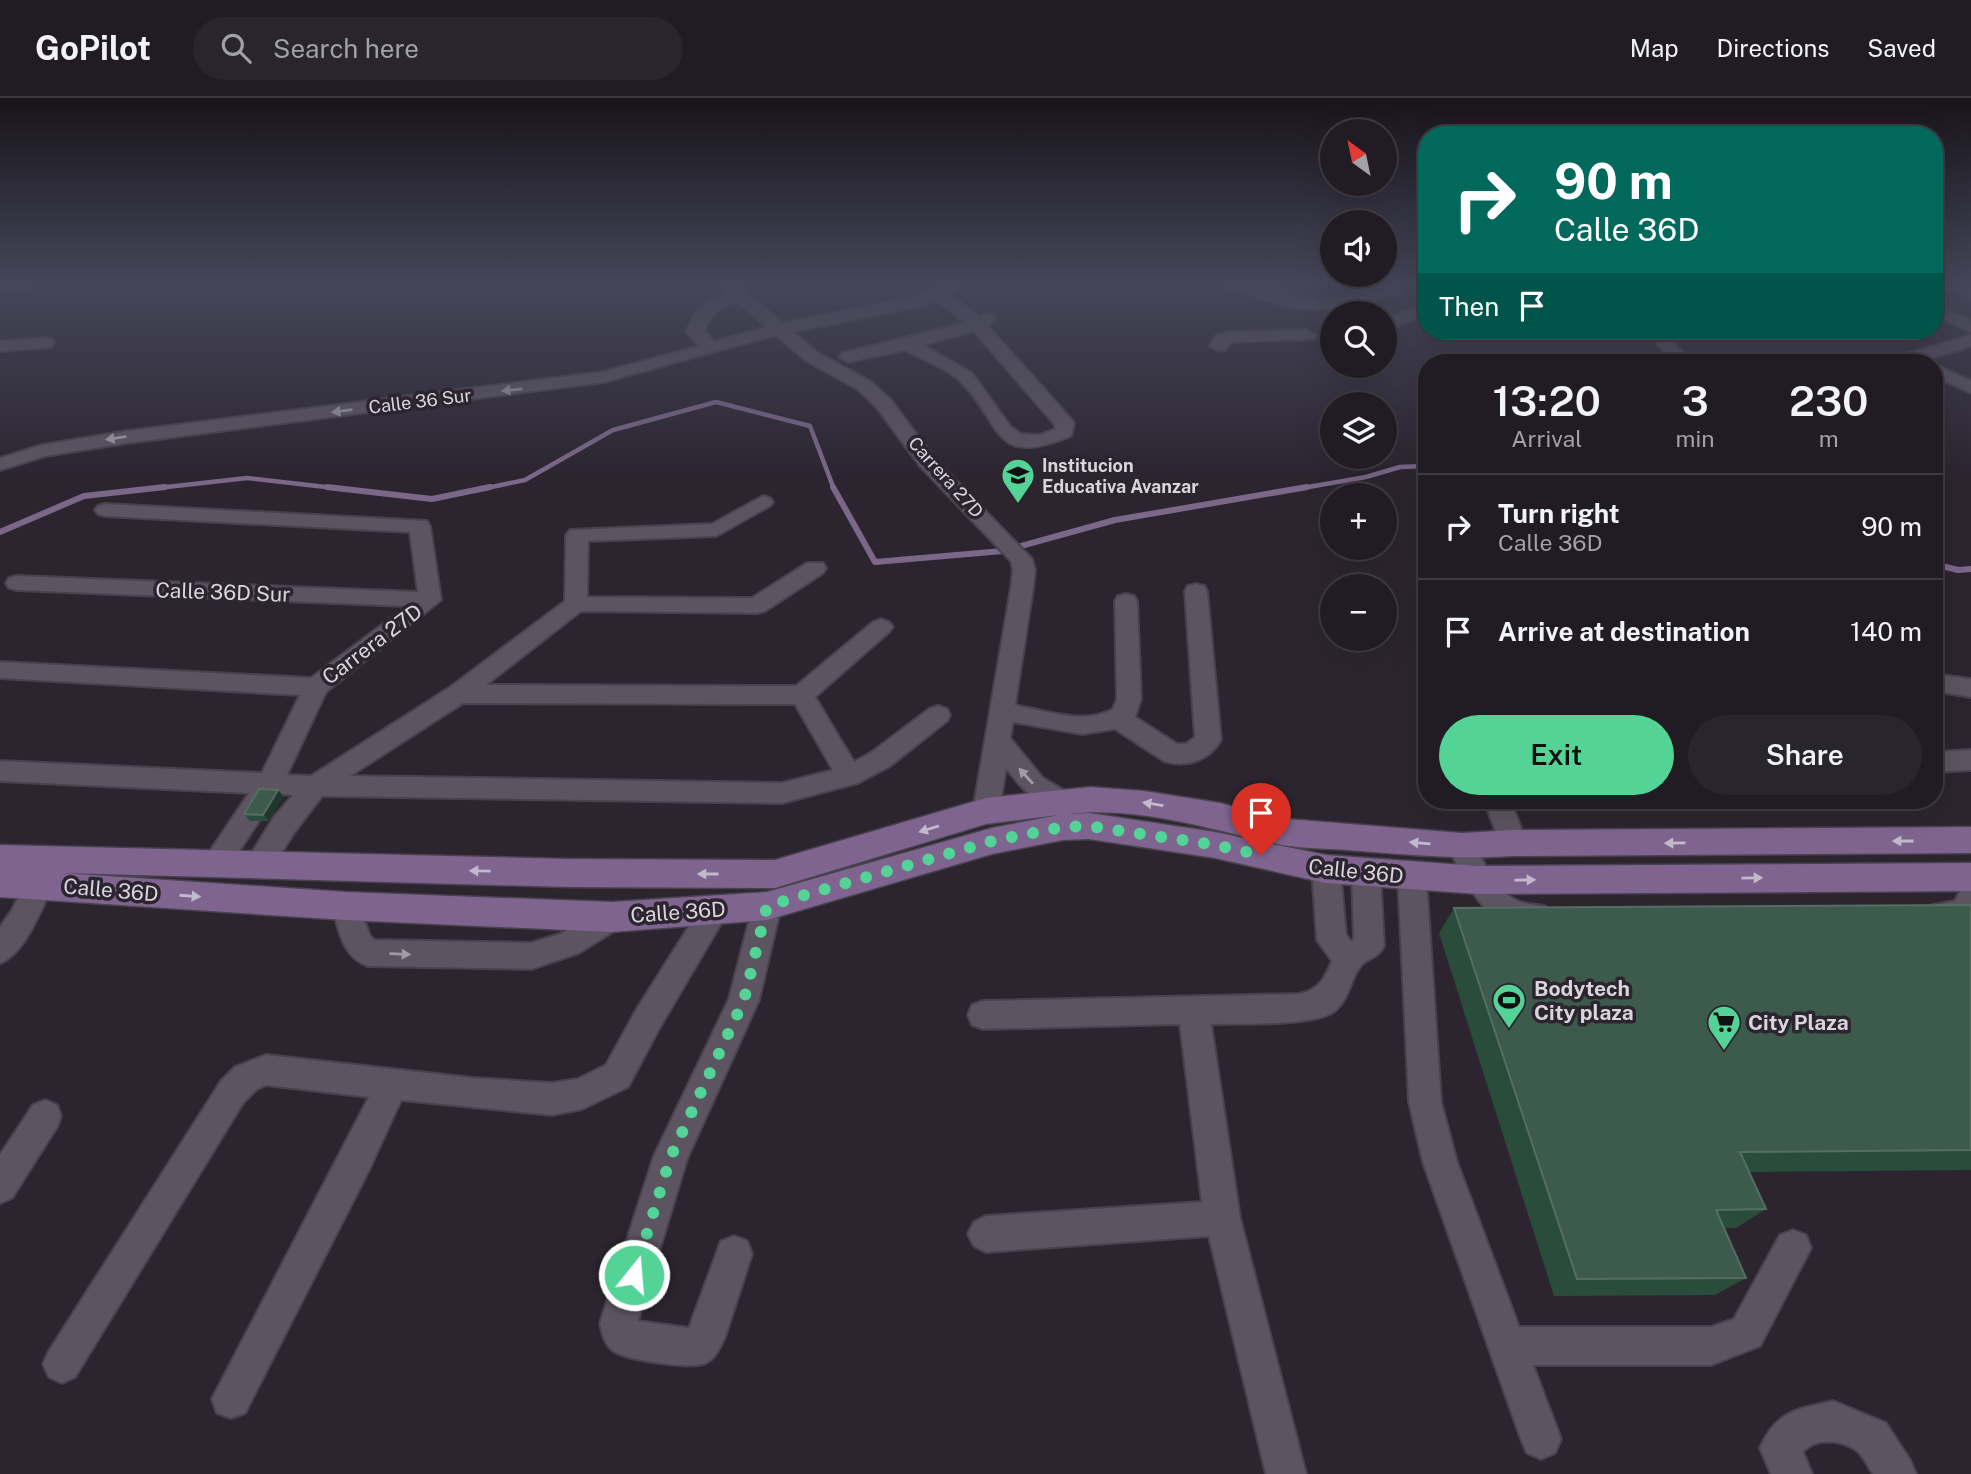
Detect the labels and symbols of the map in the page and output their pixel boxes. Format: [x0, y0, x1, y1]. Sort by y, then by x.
north arrow [1320, 119, 1396, 196]
street label: Calle 36 Sur [367, 384, 473, 418]
one-way arrow [501, 384, 523, 395]
one-way arrow [331, 405, 353, 416]
street label: Carrera 27D [904, 432, 988, 522]
one-way arrow [105, 433, 127, 444]
place label: Institucion Educativa Avanzar [1042, 455, 1199, 497]
school or university icon: Institucion Educativa Avanzar [999, 456, 1037, 505]
street label: Calle 36D Sur [155, 577, 291, 607]
street label: Carrera 27D [317, 598, 427, 690]
one-way arrow [1018, 767, 1034, 785]
pin [1231, 783, 1291, 855]
one-way arrow [1142, 798, 1164, 809]
one-way arrow [918, 825, 939, 835]
one-way arrow [1892, 835, 1914, 847]
one-way arrow [1409, 837, 1431, 848]
one-way arrow [1664, 837, 1686, 849]
street label: Calle 36D [1307, 854, 1405, 888]
one-way arrow [469, 866, 491, 877]
one-way arrow [697, 868, 719, 880]
one-way arrow [1742, 872, 1764, 883]
street label: Calle 36D [62, 873, 160, 907]
one-way arrow [1514, 874, 1536, 886]
one-way arrow [179, 891, 201, 902]
street label: Calle 36D [630, 896, 726, 928]
one-way arrow [389, 949, 411, 960]
place label: Bodytech City plaza [1534, 976, 1634, 1025]
sports icon: Bodytech City plaza [1490, 981, 1528, 1030]
supermarket icon: City Plaza [1705, 1003, 1743, 1052]
place label: City Plaza [1748, 1010, 1849, 1035]
position arrow [597, 1238, 671, 1312]

